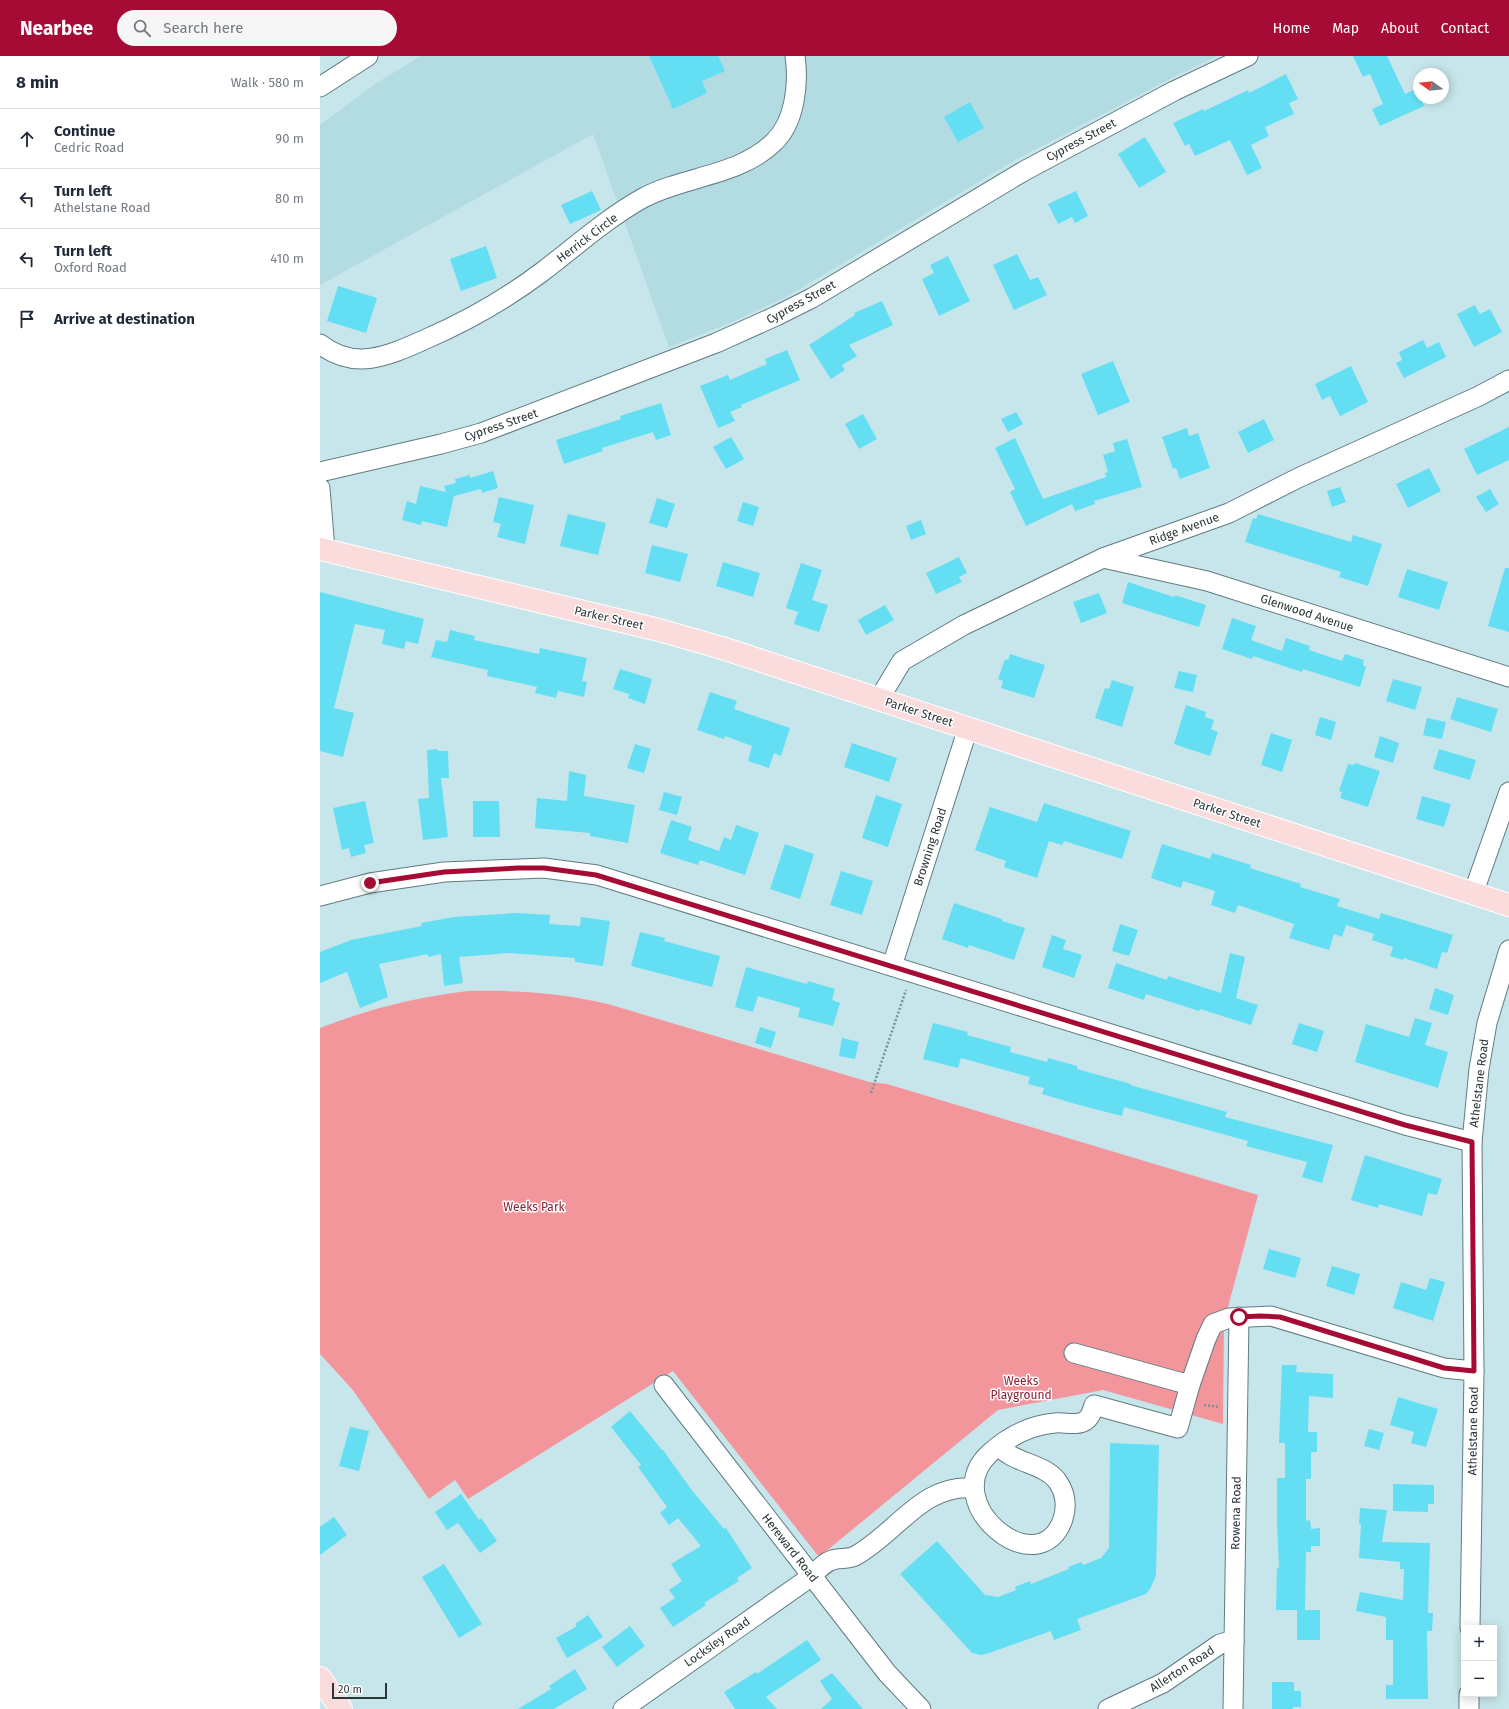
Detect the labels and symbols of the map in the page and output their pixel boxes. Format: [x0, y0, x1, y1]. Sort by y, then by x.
north arrow [1413, 68, 1449, 104]
street label: Cypress Street [1044, 115, 1119, 164]
street label: Herrick Circle [554, 211, 620, 265]
street label: Cypress Street [764, 277, 839, 327]
street label: Cypress Street [462, 406, 540, 444]
street label: Ridge Avenue [1147, 510, 1221, 548]
street label: Glenwood Avenue [1259, 591, 1355, 635]
street label: Parker Street [573, 603, 646, 633]
street label: Parker Street [883, 694, 955, 730]
street label: Parker Street [1191, 795, 1263, 831]
street label: Browning Road [911, 806, 949, 888]
route end [361, 874, 379, 892]
street label: Athelstane Road [1467, 1038, 1491, 1128]
park label: Weeks Park [503, 1200, 566, 1214]
route start [1230, 1308, 1248, 1326]
park label: Weeks Playground [990, 1374, 1052, 1402]
street label: Athelstane Road [1465, 1386, 1481, 1476]
street label: Rowena Road [1228, 1476, 1244, 1550]
street label: Hereward Road [759, 1511, 821, 1585]
street label: Locksley Road [682, 1614, 752, 1670]
street label: Allerton Road [1147, 1643, 1217, 1695]
scale bar [332, 1681, 387, 1700]

